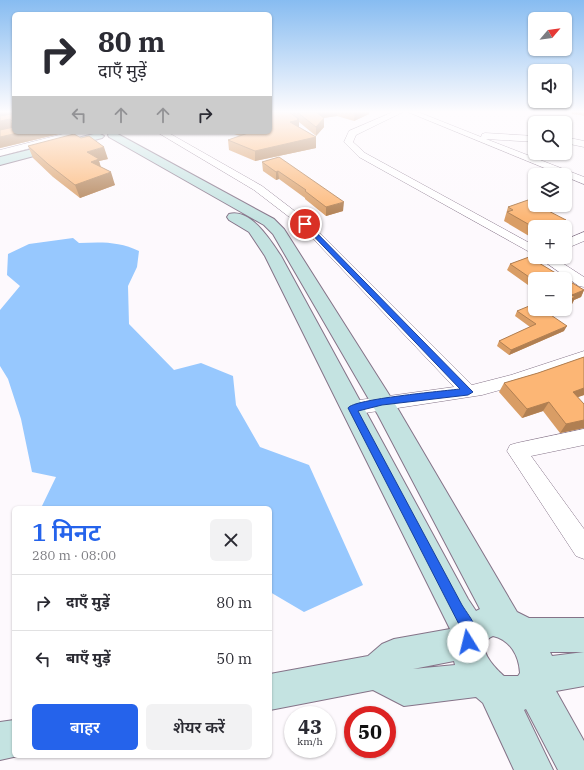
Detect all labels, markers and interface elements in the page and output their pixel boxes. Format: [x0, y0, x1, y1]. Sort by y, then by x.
north arrow [528, 12, 572, 56]
map controls [528, 12, 572, 316]
text: 80 m [98, 23, 165, 60]
icon: right [32, 28, 84, 80]
text: दाएँ मुड़ें [98, 59, 147, 82]
button: sound [528, 64, 572, 108]
icon: left [68, 104, 90, 126]
icon: ahead [110, 104, 132, 126]
icon: ahead [152, 104, 174, 126]
icon: right [194, 104, 216, 126]
button: search [528, 116, 572, 160]
button: layers [528, 168, 572, 212]
pin [288, 207, 322, 241]
icon: arrive [294, 213, 316, 235]
button: + [528, 220, 572, 264]
button: − [528, 272, 572, 316]
text: 1 मिनट [32, 516, 101, 548]
button: close [210, 519, 252, 561]
text: 280 m · 08:00 [32, 547, 116, 564]
icon: right [32, 592, 54, 614]
text: दाएँ मुड़ें [66, 592, 110, 611]
text: 80 m [216, 593, 252, 612]
position arrow [447, 621, 489, 663]
icon: left [32, 648, 54, 670]
text: बाएँ मुड़ें [66, 648, 111, 667]
text: 50 m [216, 649, 252, 668]
button: बाहर [32, 704, 138, 750]
button: शेयर करें [146, 704, 252, 750]
speed limit sign: 50 [344, 706, 396, 758]
text: 43 [298, 713, 322, 740]
text: km/h [297, 735, 323, 748]

